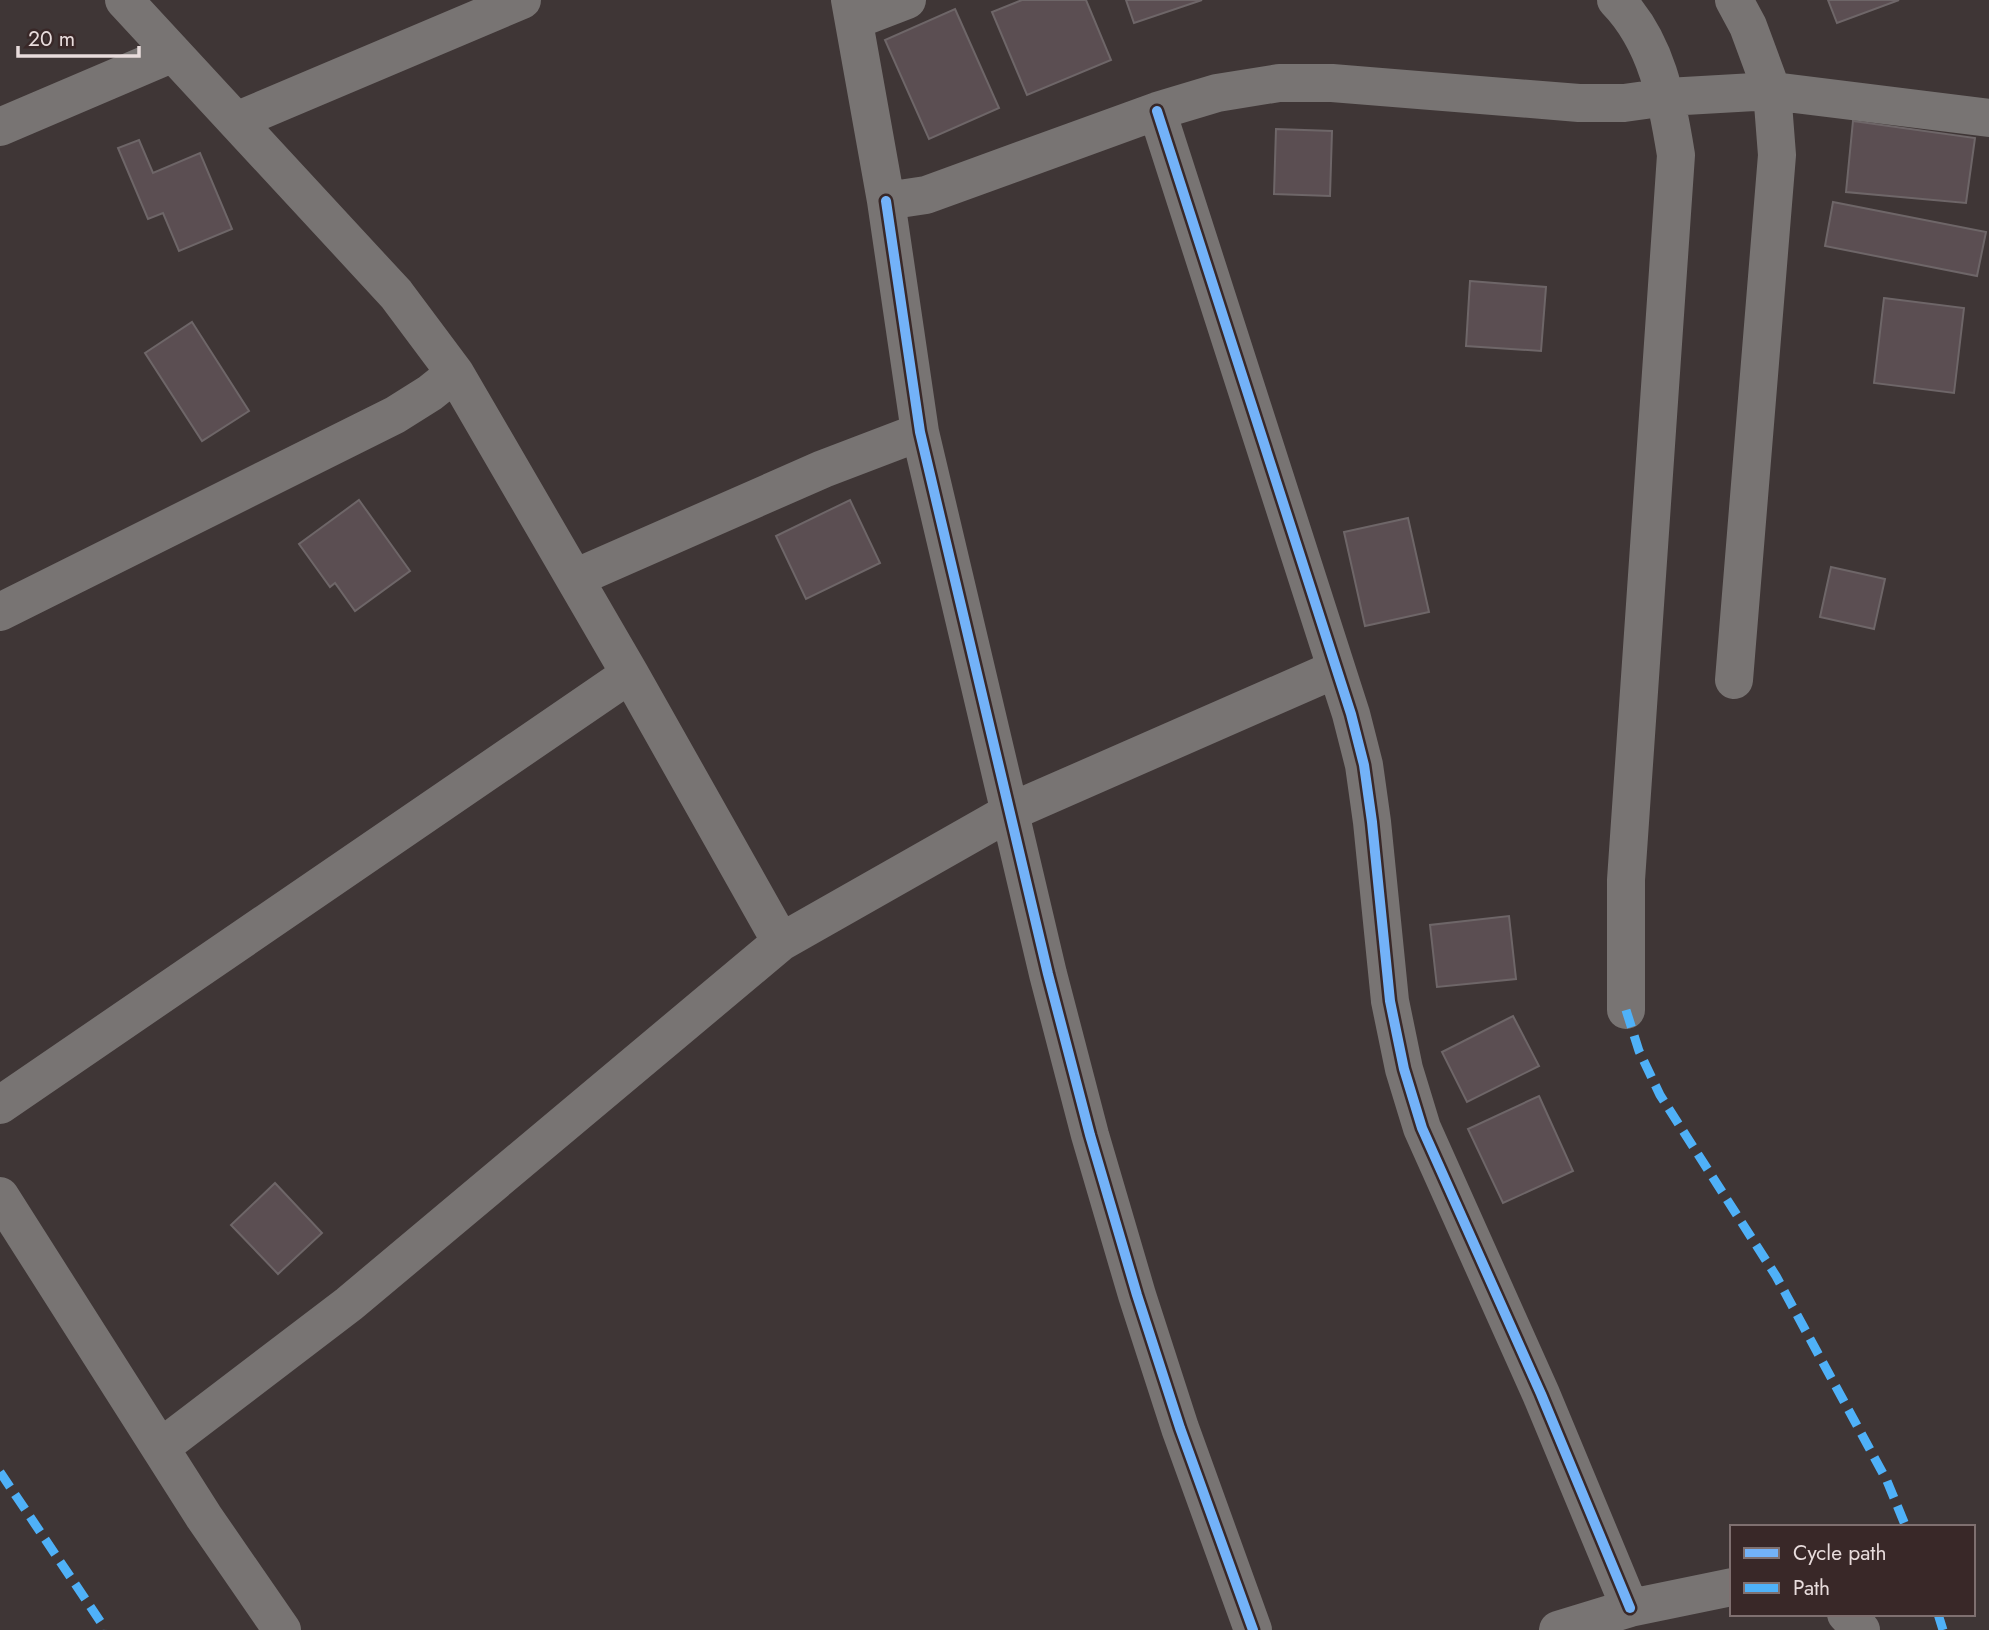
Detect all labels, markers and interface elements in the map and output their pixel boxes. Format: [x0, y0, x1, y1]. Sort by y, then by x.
scale bar [18, 14, 138, 58]
text: 20 m [28, 24, 75, 54]
legend [1730, 1525, 1975, 1616]
text: Cycle path [1793, 1538, 1886, 1568]
text: Path [1793, 1573, 1830, 1603]

